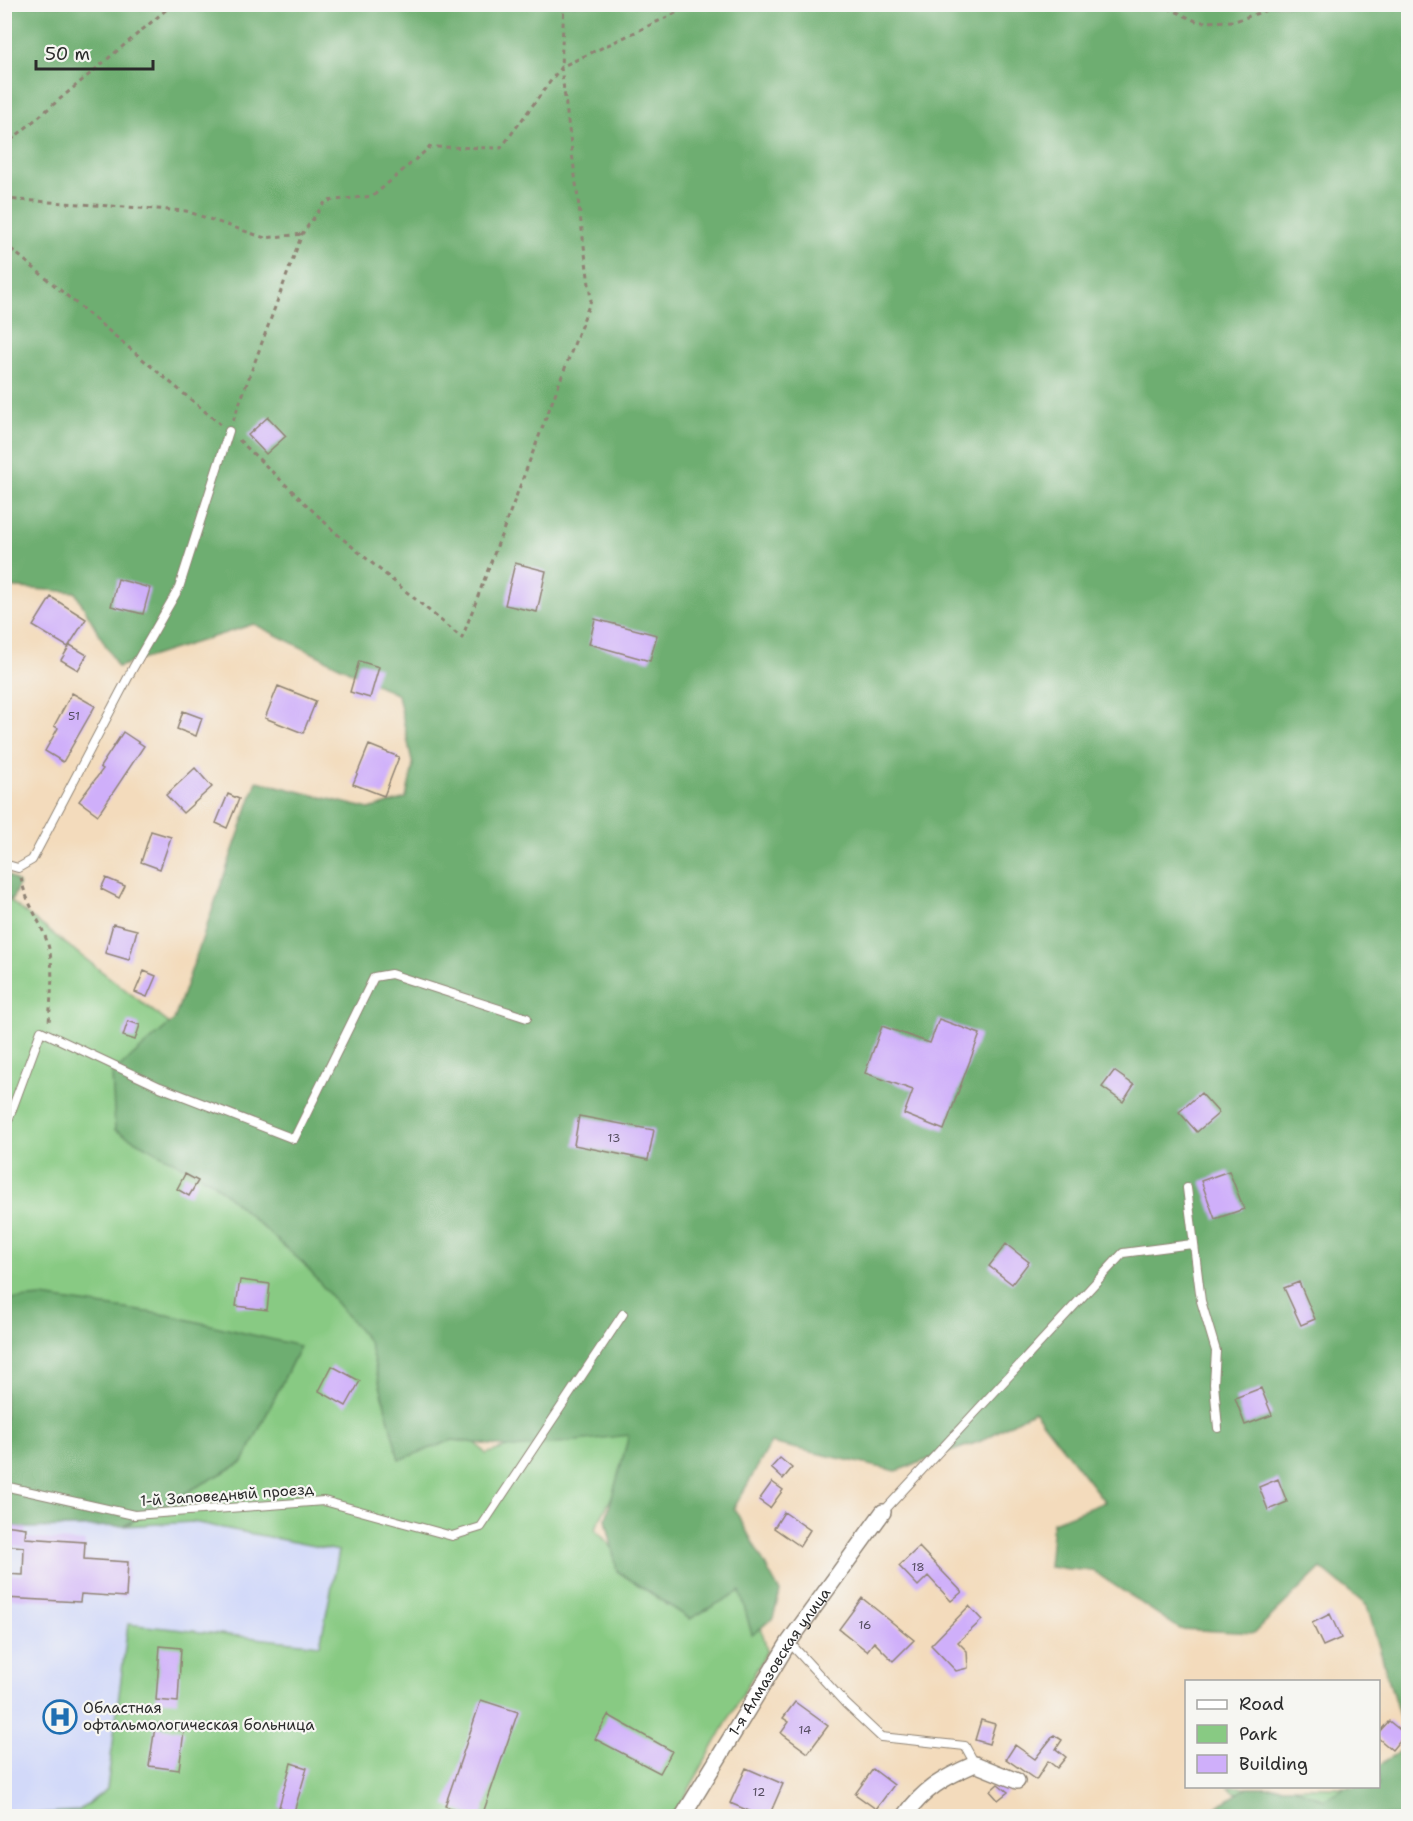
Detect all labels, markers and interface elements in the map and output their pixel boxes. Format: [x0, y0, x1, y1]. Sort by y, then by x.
scale bar [36, 33, 153, 71]
text: 50 m [45, 42, 90, 66]
house number: 51 [68, 708, 80, 724]
house number: 13 [608, 1130, 620, 1146]
street label: 1-й Заповедный проезд [139, 1479, 315, 1511]
house number: 18 [911, 1559, 925, 1575]
street label: 1-я Алмазовская улица [724, 1583, 836, 1740]
house number: 16 [858, 1617, 872, 1633]
legend [1185, 1680, 1380, 1788]
text: Road [1239, 1692, 1284, 1716]
place label: Областная офтальмологическая больница [83, 1698, 315, 1735]
hospital icon: Областная офтальмологическая больница [42, 1699, 78, 1735]
house number: 14 [799, 1722, 811, 1738]
text: Park [1239, 1722, 1278, 1746]
text: Building [1239, 1752, 1308, 1776]
house number: 12 [753, 1784, 765, 1800]

